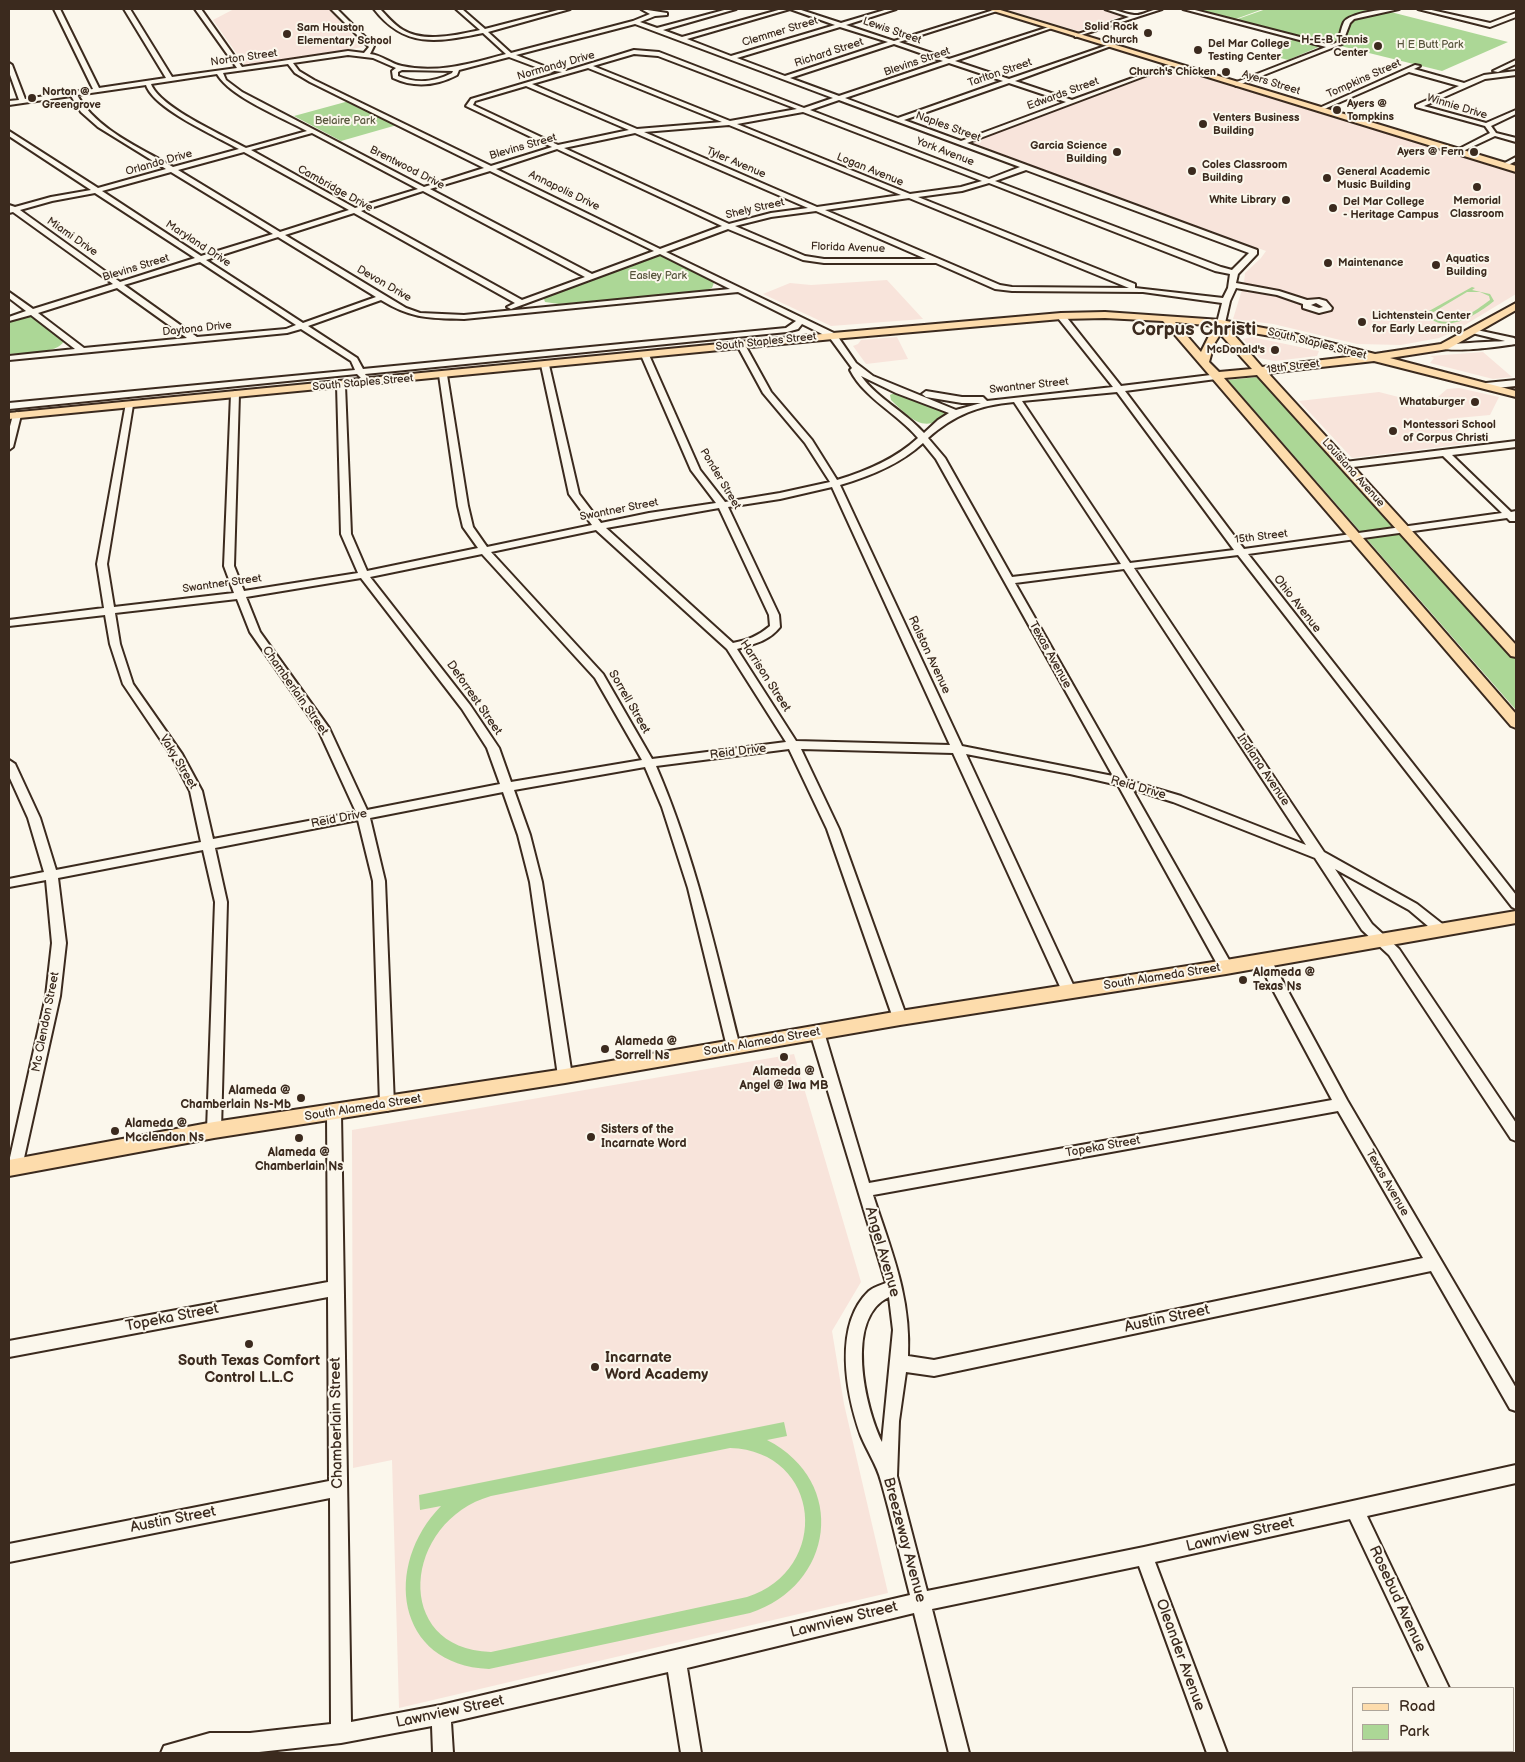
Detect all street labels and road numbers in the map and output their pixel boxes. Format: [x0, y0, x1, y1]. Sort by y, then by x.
street label: Clemmer Street [740, 14, 820, 50]
street label: Lewis Street [861, 15, 923, 47]
street label: Richard Street [793, 36, 865, 70]
street label: Blevins Street [882, 45, 952, 79]
street label: Norton Street [210, 47, 278, 69]
street label: Normandy Drive [516, 49, 596, 83]
street label: Tarlton Street [966, 56, 1034, 90]
street label: Tompkins Street [1325, 57, 1403, 101]
street label: Ayers Street [1240, 68, 1302, 98]
street label: Edwards Street [1025, 75, 1101, 113]
street label: Winnie Drive [1425, 92, 1489, 122]
street label: Naples Street [914, 109, 982, 145]
street label: Blevins Street [488, 131, 558, 163]
street label: York Avenue [914, 135, 976, 169]
street label: Brentwood Drive [367, 143, 447, 193]
street label: Tyler Avenue [704, 145, 768, 181]
street label: Orlando Drive [124, 147, 194, 179]
street label: Logan Avenue [835, 151, 905, 189]
street label: Cambridge Drive [295, 163, 375, 215]
street label: Annapolis Drive [526, 168, 602, 214]
street label: Shely Street [724, 196, 786, 222]
street label: Miami Drive [44, 215, 100, 259]
street label: Maryland Drive [163, 218, 233, 270]
street label: Florida Avenue [811, 240, 885, 256]
street label: Blevins Street [101, 252, 171, 284]
street label: Devon Drive [354, 263, 414, 305]
street label: Daytona Drive [162, 319, 232, 339]
street label: South Staples Street [1266, 325, 1368, 363]
street label: South Staples Street [715, 330, 817, 354]
street label: 18th Street [1266, 357, 1320, 377]
street label: South Staples Street [312, 372, 414, 394]
street label: Swantner Street [989, 375, 1069, 397]
street label: Louisiana Avenue [1319, 436, 1387, 510]
street label: Ponder Street [697, 446, 743, 512]
street label: Swantner Street [579, 496, 659, 524]
street label: 15th Street [1234, 527, 1288, 547]
street label: Swantner Street [182, 572, 262, 596]
street label: Ohio Avenue [1270, 572, 1324, 636]
street label: Ralston Avenue [905, 614, 953, 696]
street label: Texas Avenue [1026, 619, 1074, 691]
street label: Harrison Street [736, 637, 794, 715]
street label: Chamberlain Street [259, 644, 331, 738]
street label: Deforrest Street [443, 658, 505, 738]
street label: Sorrell Street [605, 668, 653, 736]
street label: Indiana Avenue [1234, 731, 1292, 809]
street label: Vaky Street [156, 732, 200, 792]
street label: Reid Drive [709, 741, 767, 763]
street label: Reid Drive [1109, 773, 1167, 803]
street label: Reid Drive [310, 807, 368, 831]
street label: South Alameda Street [1103, 961, 1221, 993]
street label: Mc Clendon Street [29, 971, 63, 1073]
street label: South Alameda Street [703, 1025, 821, 1059]
street label: South Alameda Street [304, 1092, 422, 1124]
street label: Topeka Street [1065, 1133, 1141, 1161]
street label: Texas Avenue [1362, 1147, 1412, 1219]
street label: Angel Avenue [861, 1205, 903, 1299]
street label: Topeka Street [124, 1300, 220, 1336]
street label: Austin Street [1123, 1301, 1211, 1337]
street label: Chamberlain Street [327, 1357, 347, 1489]
street label: Breezeway Avenue [879, 1476, 929, 1604]
street label: Austin Street [129, 1503, 217, 1537]
street label: Lawnview Street [1184, 1514, 1296, 1556]
street label: Rosebud Avenue [1365, 1543, 1429, 1655]
street label: Oleander Avenue [1151, 1597, 1209, 1713]
street label: Lawnview Street [788, 1598, 900, 1642]
street label: Lawnview Street [394, 1692, 506, 1732]

